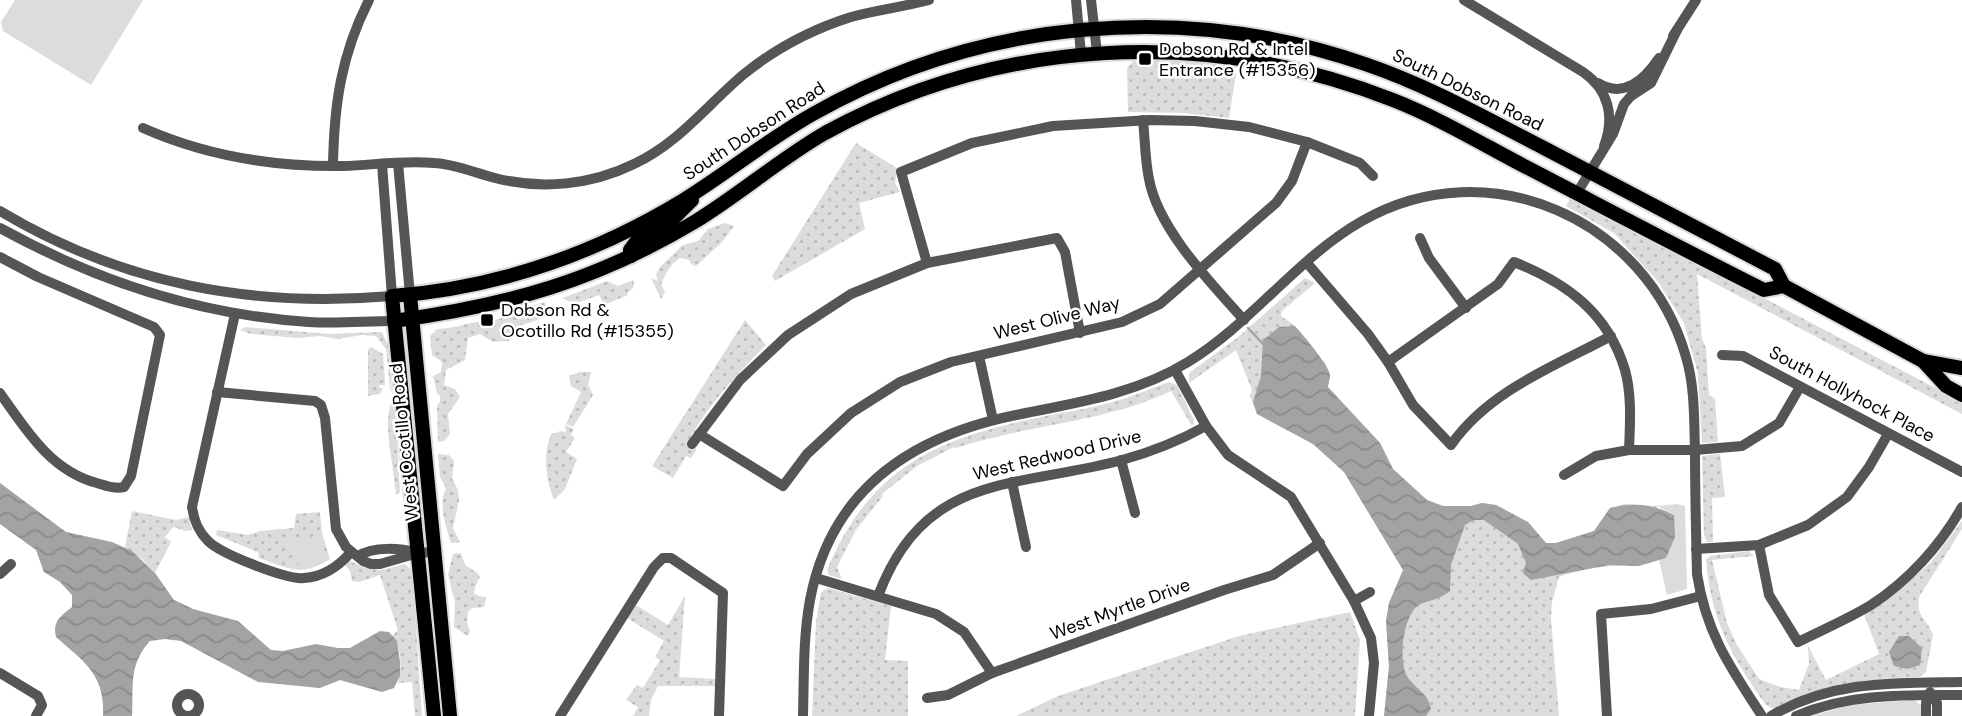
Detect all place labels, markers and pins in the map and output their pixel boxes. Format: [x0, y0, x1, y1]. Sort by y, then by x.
place label: Dobson Rd & Intel Entrance (#15356) [1159, 37, 1316, 82]
marker: Dobson Rd & Intel Entrance (#15356) [1137, 51, 1153, 67]
place label: Dobson Rd & Ocotillo Rd (#15355) [501, 298, 674, 343]
marker: Dobson Rd & Ocotillo Rd (#15355) [479, 312, 495, 328]

